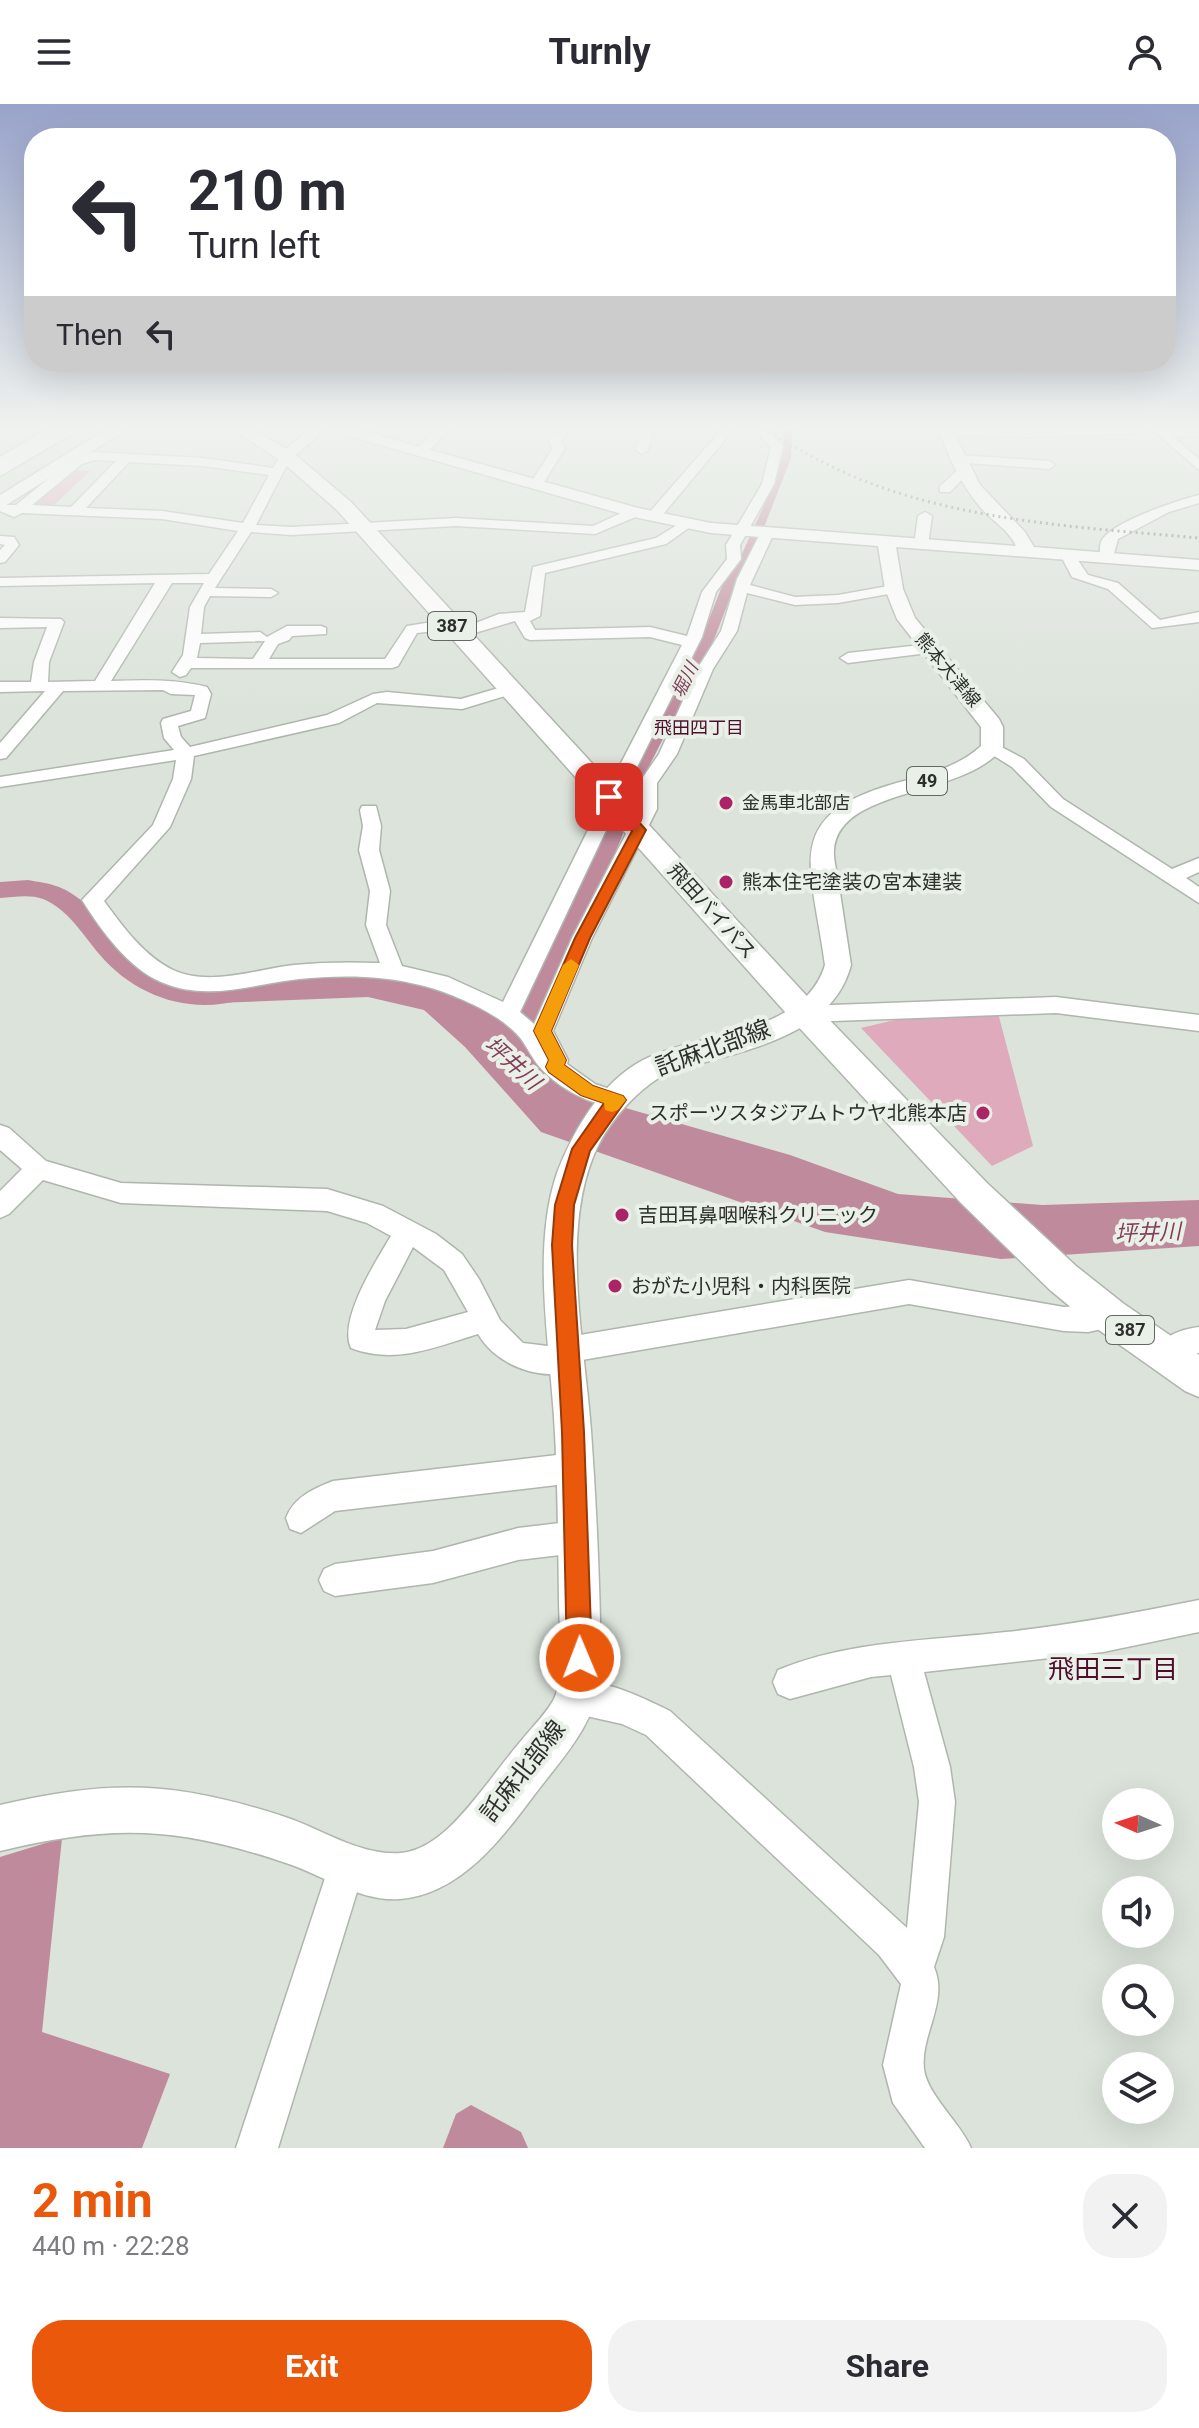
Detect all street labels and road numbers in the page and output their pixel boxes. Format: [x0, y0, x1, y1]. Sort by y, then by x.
road number: 387 [428, 612, 476, 640]
street label: 熊本大津線 [911, 628, 985, 711]
road number: 49 [907, 767, 947, 795]
street label: 飛田バイパス [663, 859, 761, 963]
street label: 託麻北部線 [652, 1014, 774, 1082]
road number: 387 [1106, 1316, 1154, 1344]
street label: 託麻北部線 [475, 1715, 571, 1827]

